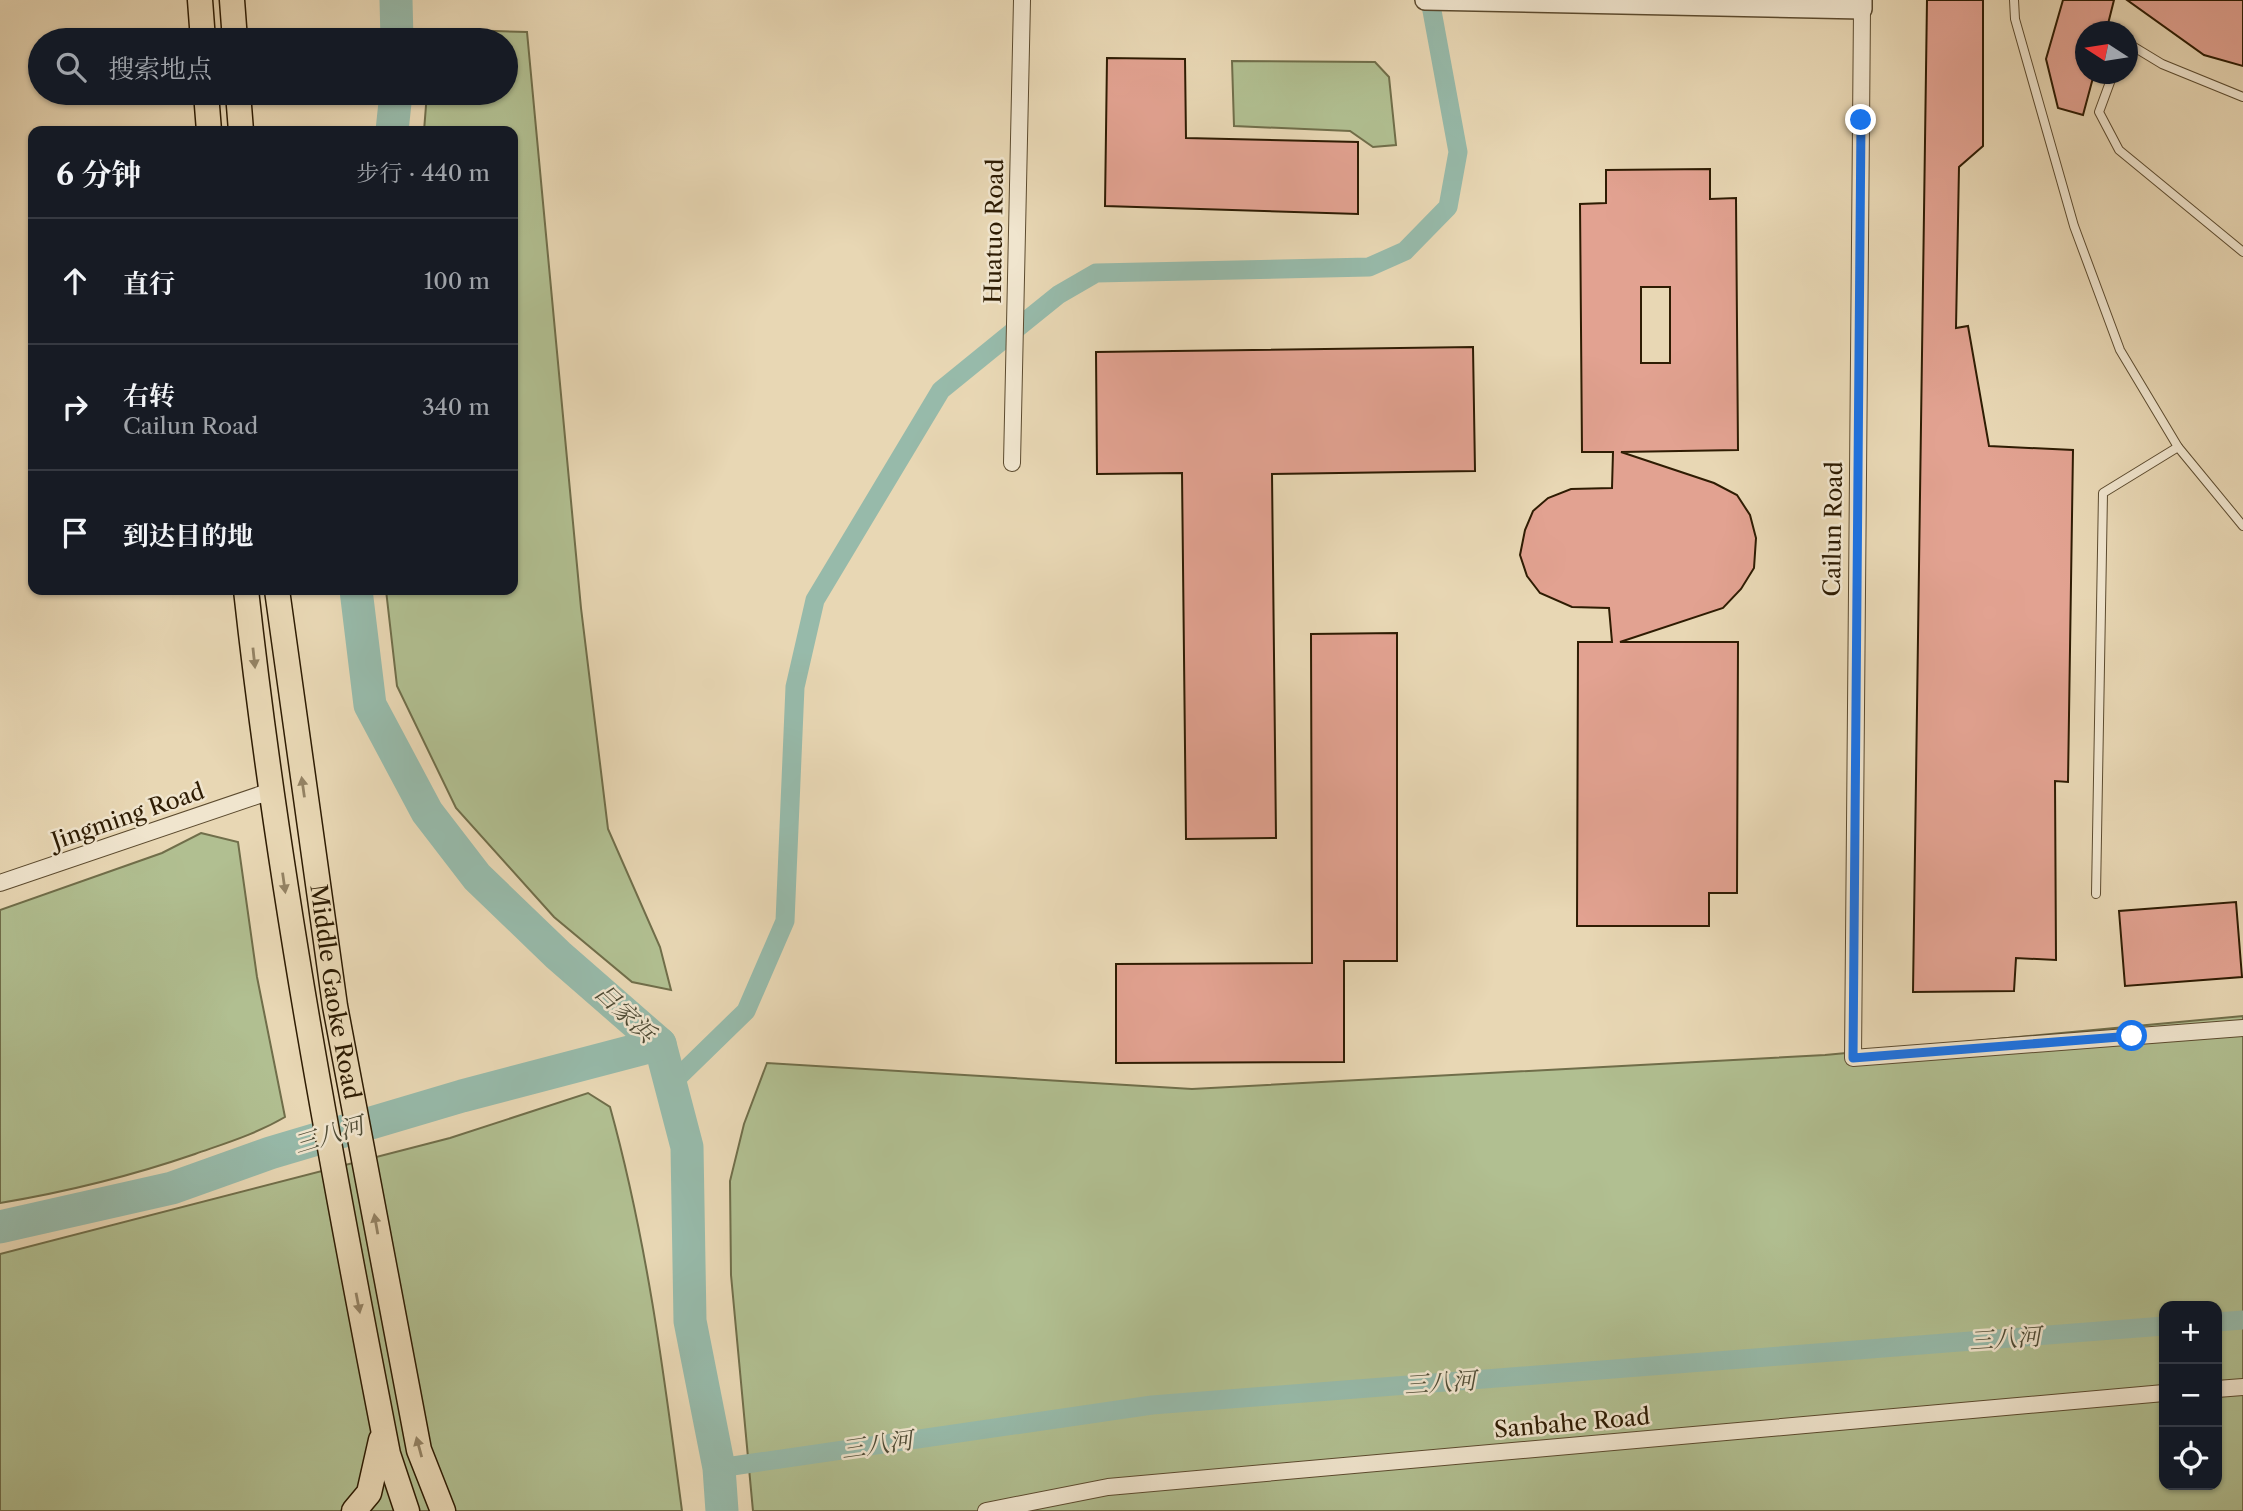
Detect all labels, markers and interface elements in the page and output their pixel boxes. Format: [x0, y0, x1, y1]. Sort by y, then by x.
north arrow [2075, 21, 2138, 84]
search box [28, 28, 518, 105]
icon: search [52, 48, 90, 86]
text: 搜索地点 [108, 53, 212, 85]
route end [1845, 104, 1876, 135]
text: 6 分钟 [56, 156, 141, 193]
street label: Huatuo Road [979, 158, 1009, 304]
text: 步行 · 440 m [357, 159, 490, 187]
icon: ahead [56, 262, 94, 300]
text: 100 m [424, 267, 490, 295]
text: 直行 [123, 268, 175, 300]
text: 右转 [123, 380, 175, 412]
icon: right [56, 388, 94, 426]
text: 340 m [422, 393, 490, 421]
text: Cailun Road [123, 412, 258, 440]
street label: Cailun Road [1818, 461, 1848, 597]
icon: arrive [56, 514, 94, 552]
text: 到达目的地 [123, 520, 253, 552]
one-way arrow [248, 647, 259, 669]
one-way arrow [297, 776, 308, 798]
street label: Jingming Road [45, 777, 208, 856]
one-way arrow [278, 872, 289, 894]
street label: Middle Gaoke Road [304, 883, 366, 1102]
water label: 吕家浜 [589, 977, 663, 1049]
route start [2116, 1020, 2147, 1051]
water label: 三八河 [290, 1109, 371, 1159]
one-way arrow [370, 1213, 381, 1235]
one-way arrow [353, 1292, 364, 1314]
map controls [2159, 1301, 2222, 1490]
button: + [2159, 1301, 2222, 1364]
water label: 三八河 [1968, 1321, 2046, 1355]
button: − [2159, 1364, 2222, 1427]
water label: 三八河 [1403, 1365, 1481, 1399]
street label: Sanbahe Road [1493, 1402, 1651, 1444]
water label: 三八河 [839, 1425, 919, 1464]
button: locate [2159, 1427, 2222, 1490]
one-way arrow [413, 1436, 424, 1458]

